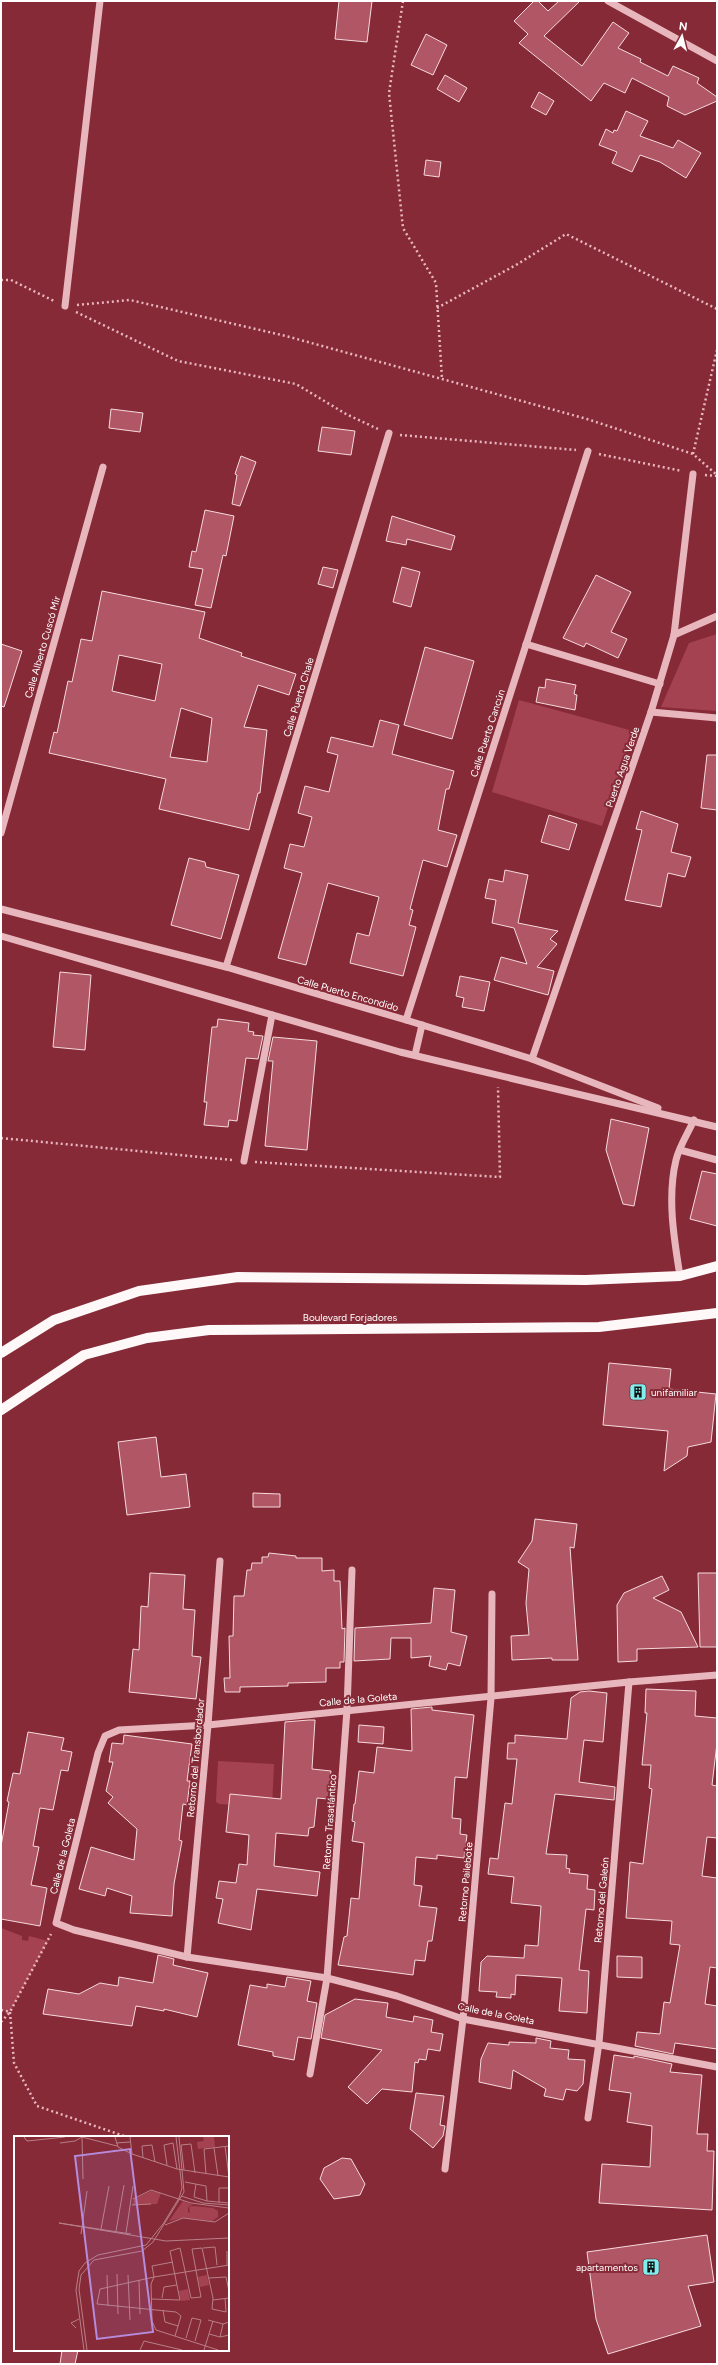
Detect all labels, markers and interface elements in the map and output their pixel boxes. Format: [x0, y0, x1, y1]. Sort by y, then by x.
north arrow [662, 16, 702, 56]
text: N [678, 20, 688, 34]
street label: Calle Alberto Cuscó Mir [22, 594, 63, 700]
street label: Calle Puerto Chale [280, 655, 317, 738]
street label: Calle Puerto Cancún [467, 687, 508, 779]
street label: Puerto Agua Verde [603, 725, 643, 809]
street label: Calle Puerto Encondido [296, 973, 400, 1014]
street label: Boulevard Forjadores [303, 1311, 398, 1324]
building icon: unifamiliar [628, 1382, 648, 1402]
place label: unifamiliar [651, 1386, 698, 1399]
street label: Calle de la Goleta [319, 1690, 398, 1709]
street label: Retorno del Transbordador [184, 1697, 207, 1818]
street label: Retorno Trasatlántico [320, 1774, 339, 1870]
street label: Calle de la Goleta [47, 1817, 78, 1896]
street label: Retorno Pailebote [456, 1841, 476, 1923]
street label: Retorno del Galeón [591, 1856, 612, 1944]
street label: Calle de la Goleta [456, 2000, 535, 2027]
inset map [14, 2136, 229, 2351]
building icon: apartamentos [641, 2257, 661, 2277]
place label: apartamentos [576, 2261, 638, 2274]

